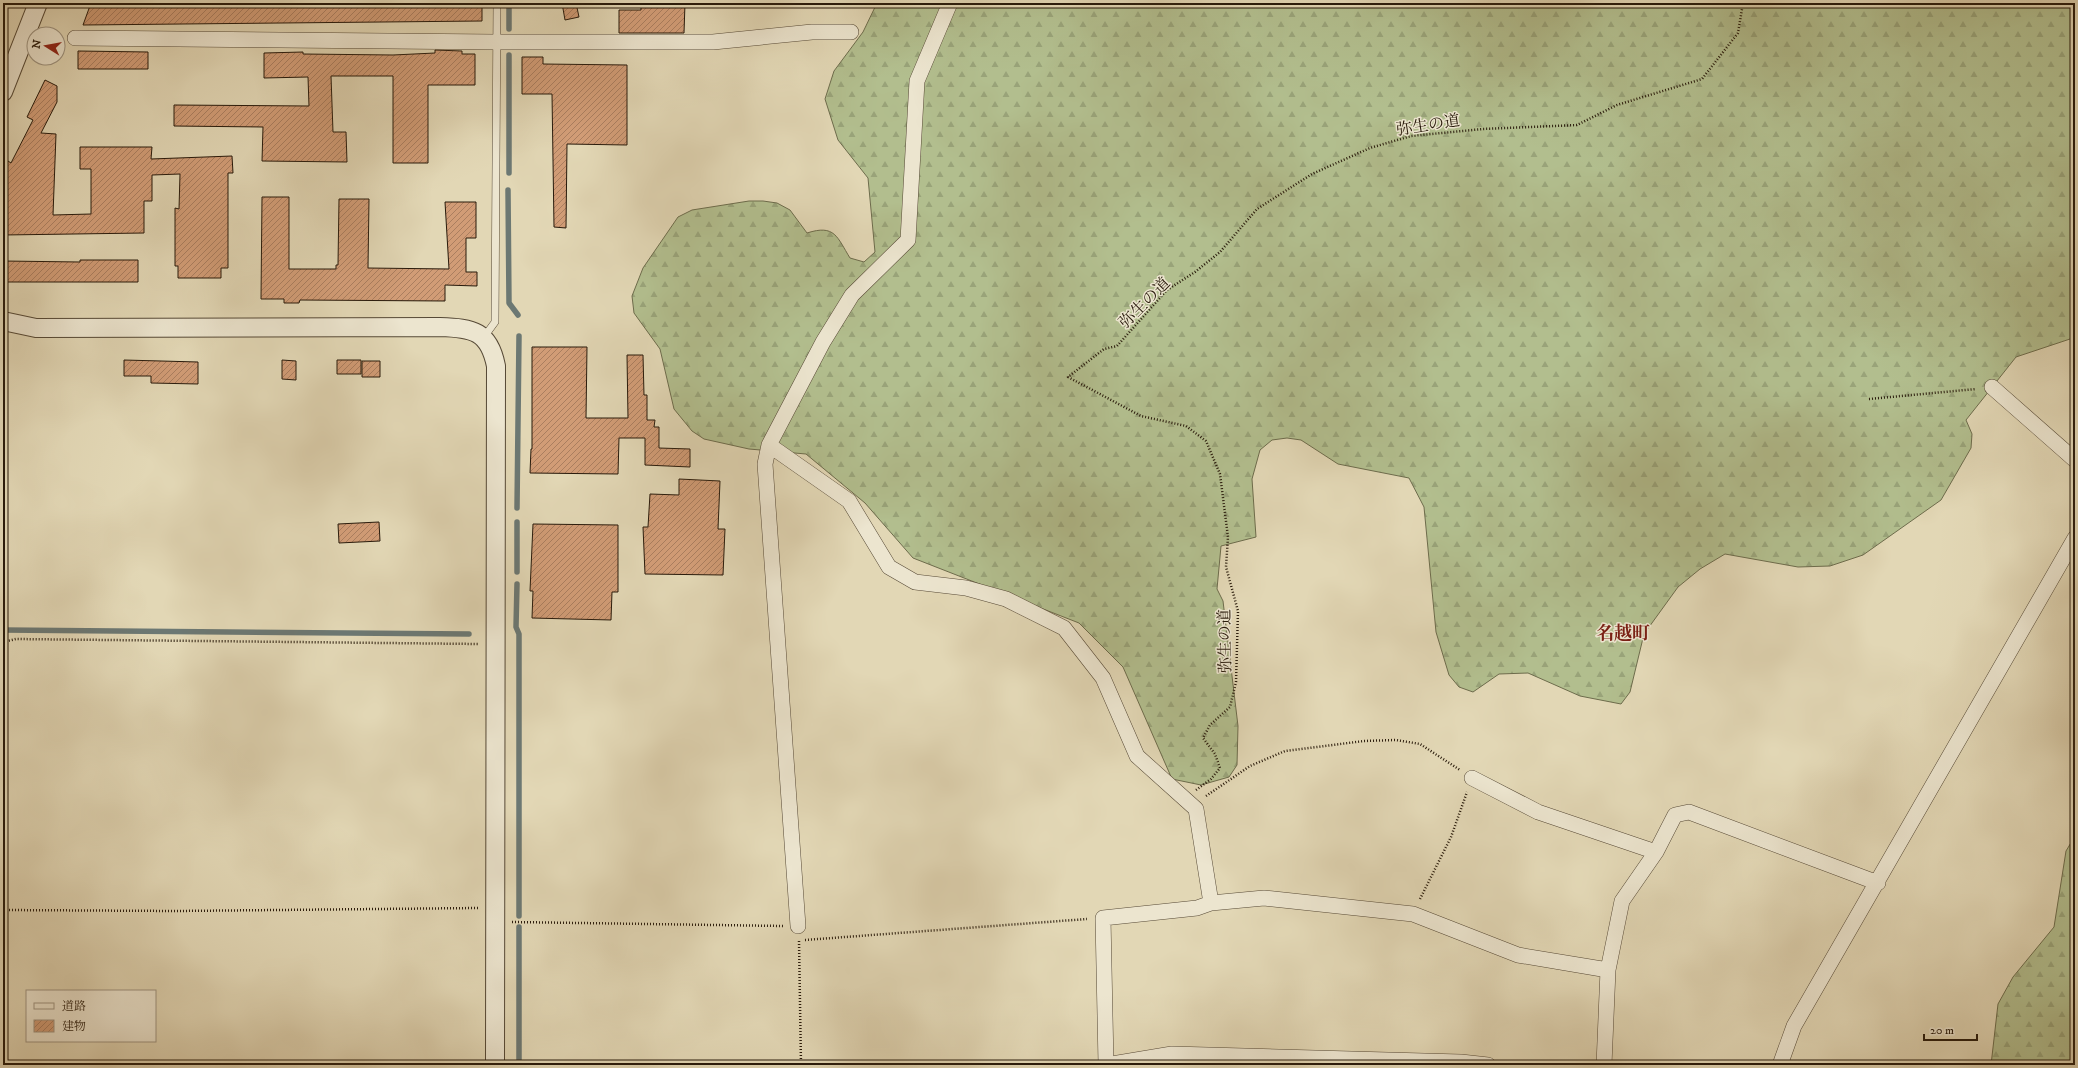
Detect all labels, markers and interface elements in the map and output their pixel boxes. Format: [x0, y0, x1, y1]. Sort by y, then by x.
north arrow [26, 26, 66, 66]
text: N [29, 39, 45, 50]
street label: 弥生の道 [1395, 110, 1461, 140]
street label: 弥生の道 [1115, 273, 1174, 332]
street label: 弥生の道 [1214, 609, 1236, 673]
district label: 名越町 [1596, 623, 1650, 645]
legend [26, 990, 156, 1042]
text: 道路 [62, 999, 86, 1014]
scale bar [1924, 1016, 1977, 1042]
text: 建物 [62, 1019, 86, 1034]
text: 20 m [1930, 1023, 1954, 1038]

